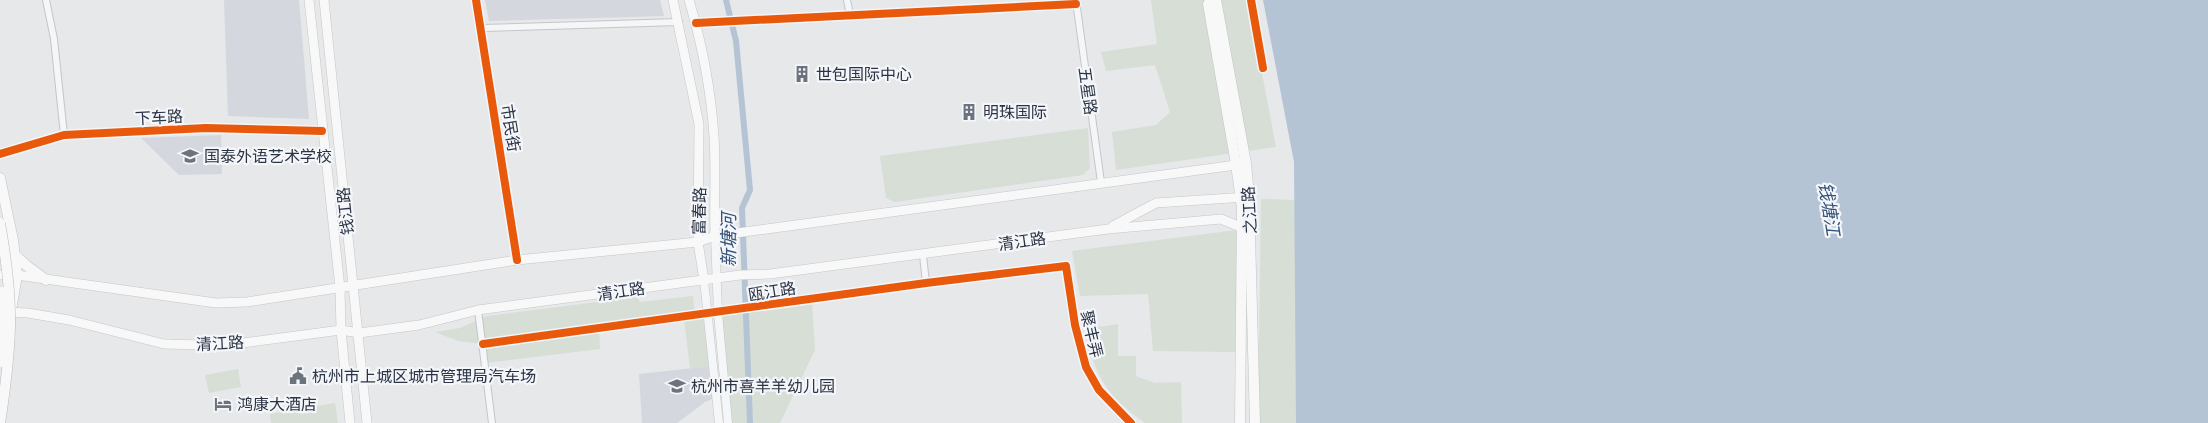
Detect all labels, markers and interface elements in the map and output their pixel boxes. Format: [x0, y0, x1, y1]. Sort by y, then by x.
building icon: 世包国际中心 [792, 64, 812, 84]
place label: 世包国际中心 [816, 65, 912, 85]
street label: 五星路 [1074, 66, 1100, 116]
building icon: 明珠国际 [959, 102, 979, 122]
street label: 市民街 [496, 103, 524, 153]
place label: 明珠国际 [983, 103, 1047, 123]
street label: 下车路 [135, 107, 184, 129]
school or university icon: 国泰外语艺术学校 [180, 146, 200, 166]
place label: 国泰外语艺术学校 [204, 147, 332, 167]
water label: 钱塘江 [1814, 181, 1844, 239]
street label: 之江路 [1239, 185, 1261, 234]
street label: 钱江路 [334, 186, 358, 236]
street label: 富春路 [690, 187, 710, 235]
water label: 新塘河 [718, 210, 740, 267]
street label: 清江路 [997, 229, 1047, 255]
street label: 瓯江路 [747, 278, 797, 306]
street label: 清江路 [596, 279, 646, 305]
street label: 聚丰弄 [1076, 309, 1106, 360]
street label: 清江路 [196, 333, 245, 355]
public building icon: 杭州市上城区城市管理局汽车场 [288, 366, 308, 386]
place label: 杭州市上城区城市管理局汽车场 [312, 367, 536, 387]
school or university icon: 杭州市喜羊羊幼儿园 [667, 376, 687, 396]
place label: 杭州市喜羊羊幼儿园 [691, 377, 835, 397]
hotel icon: 鸿康大酒店 [213, 394, 233, 414]
place label: 鸿康大酒店 [237, 395, 317, 415]

